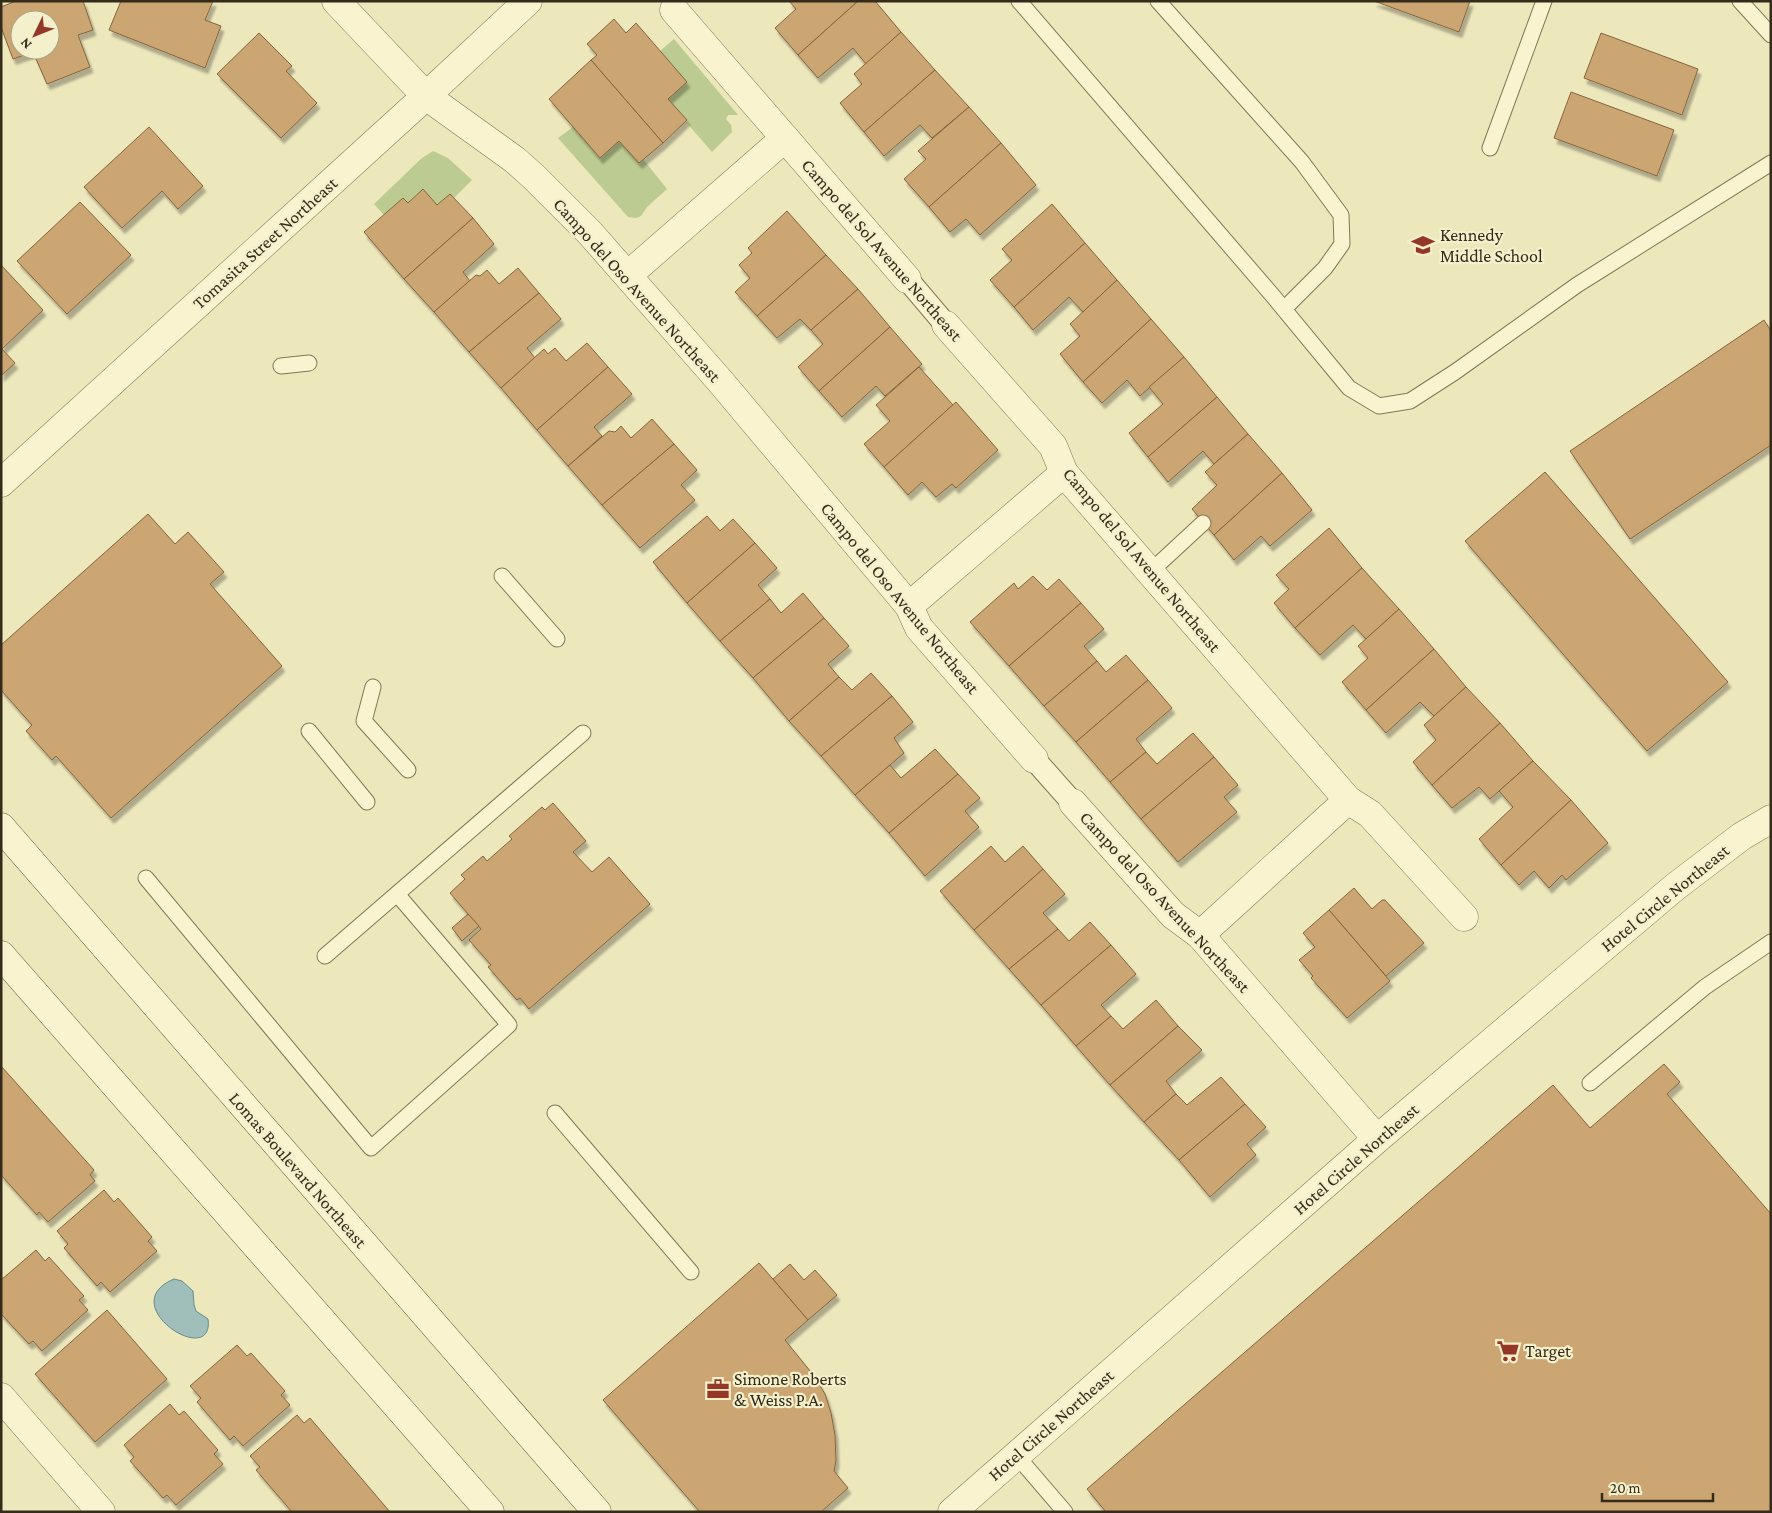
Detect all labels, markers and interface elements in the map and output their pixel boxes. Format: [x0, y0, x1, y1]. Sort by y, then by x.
north arrow [10, 10, 60, 60]
text: N [16, 35, 35, 53]
street label: Campo del Sol Avenue Northeast [798, 155, 967, 346]
street label: Tomasita Street Northeast [189, 172, 342, 313]
street label: Campo del Oso Avenue Northeast [549, 194, 726, 387]
place label: Kennedy Middle School [1440, 225, 1543, 266]
school or university icon: Kennedy Middle School [1410, 232, 1436, 258]
street label: Campo del Sol Avenue Northeast [1059, 464, 1226, 657]
street label: Campo del Oso Avenue Northeast [817, 498, 984, 698]
street label: Campo del Oso Avenue Northeast [1076, 807, 1255, 997]
street label: Hotel Circle Northeast [1597, 839, 1734, 956]
street label: Lomas Boulevard Northeast [225, 1088, 372, 1253]
street label: Hotel Circle Northeast [1289, 1099, 1423, 1219]
supermarket icon: Target [1495, 1338, 1521, 1364]
place label: Target [1525, 1341, 1572, 1361]
street label: Hotel Circle Northeast [984, 1365, 1118, 1485]
place label: Simone Roberts & Weiss P.A. [734, 1369, 847, 1410]
office icon: Simone Roberts & Weiss P.A. [705, 1376, 731, 1402]
scale bar [1602, 1470, 1713, 1502]
text: 20 m [1610, 1480, 1641, 1496]

